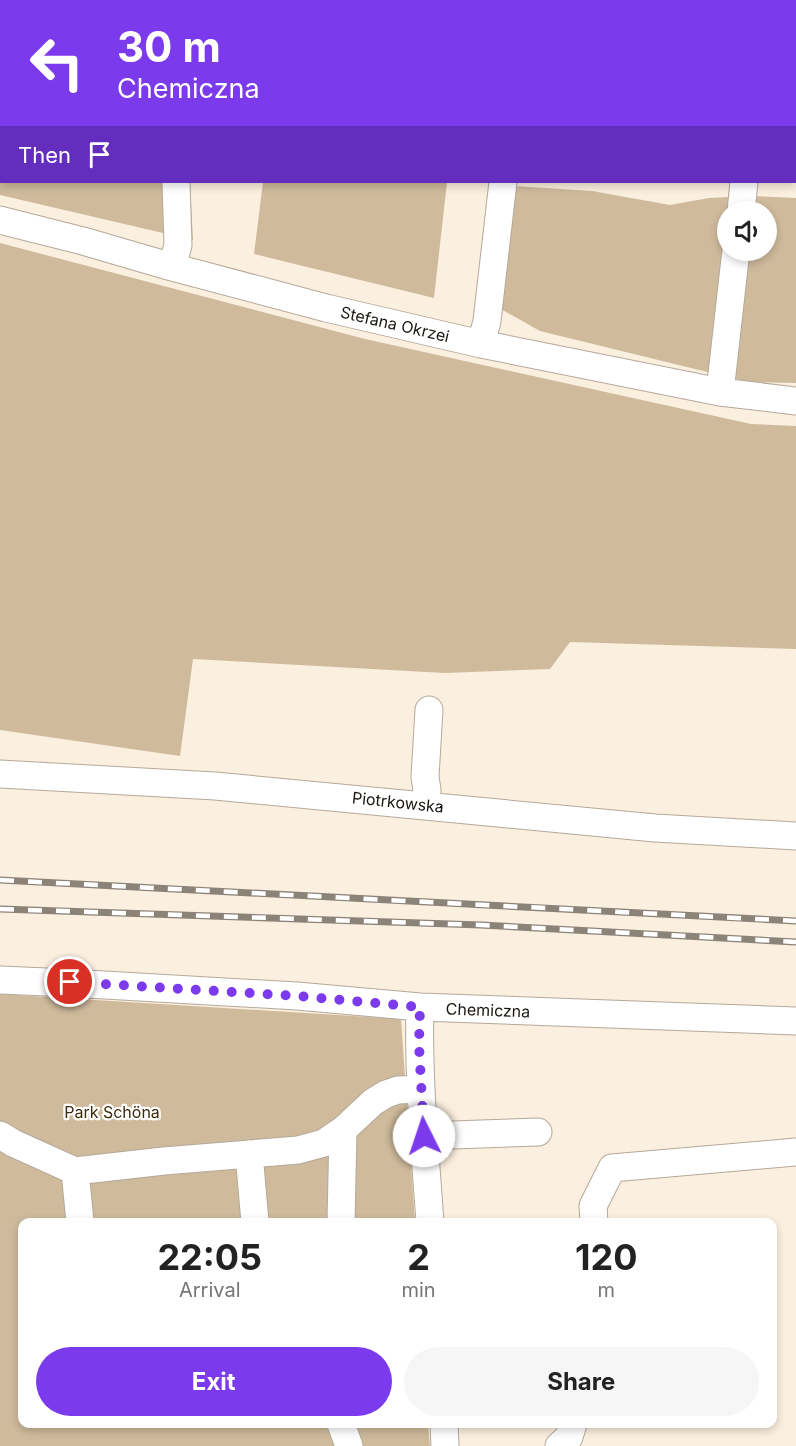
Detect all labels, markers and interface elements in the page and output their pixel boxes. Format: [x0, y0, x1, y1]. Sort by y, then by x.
text: 30 m [117, 21, 221, 72]
icon: left [18, 24, 96, 102]
text: Chemiczna [117, 72, 260, 105]
icon: arrive [83, 138, 116, 171]
text: Then [18, 142, 71, 168]
map controls [717, 201, 777, 261]
button: sound [717, 201, 777, 261]
street label: Stefana Okrzei [339, 302, 451, 346]
street label: Piotrkowska [351, 787, 445, 817]
pin [44, 956, 95, 1007]
icon: arrive [53, 965, 86, 998]
street label: Chemiczna [445, 999, 531, 1021]
park label: Park Schöna [64, 1102, 160, 1122]
position arrow [392, 1104, 456, 1168]
text: 22:05 [157, 1235, 262, 1279]
text: 2 [407, 1235, 430, 1279]
text: 120 [575, 1235, 638, 1279]
text: Arrival [179, 1278, 241, 1302]
text: min [401, 1278, 436, 1302]
text: m [598, 1278, 615, 1302]
button: Exit [36, 1347, 392, 1416]
button: Share [404, 1347, 759, 1416]

